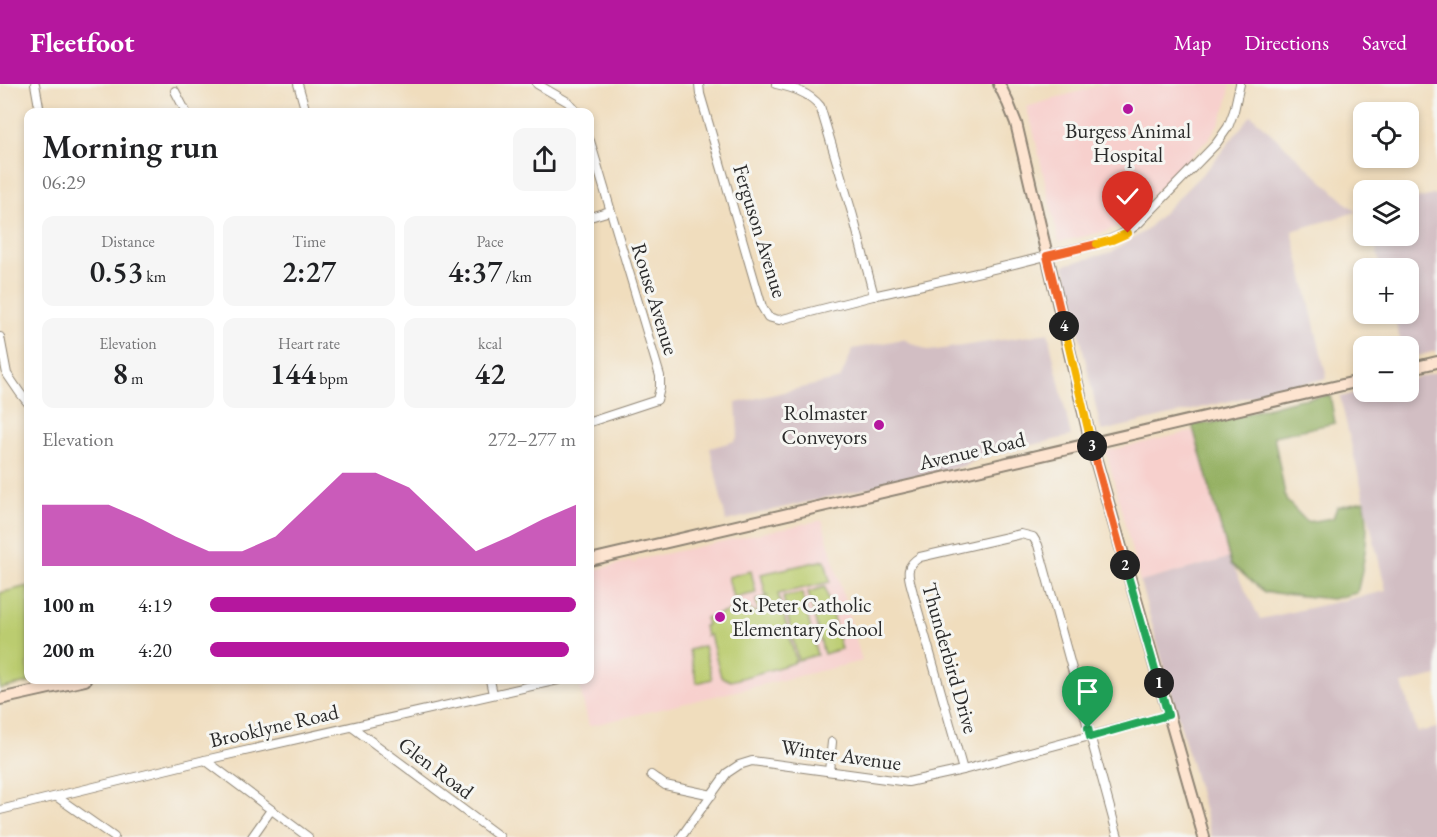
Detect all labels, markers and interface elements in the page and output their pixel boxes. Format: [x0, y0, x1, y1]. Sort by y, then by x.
text: Fleetfoot [30, 24, 134, 60]
text: Map [1174, 29, 1211, 56]
text: Directions [1244, 29, 1329, 56]
text: Saved [1362, 29, 1407, 56]
marker: Burgess Animal Hospital [1121, 102, 1135, 116]
map controls [1353, 102, 1419, 402]
button: locate [1353, 102, 1419, 168]
place label: Burgess Animal Hospital [1065, 117, 1191, 168]
text: Morning run [42, 125, 219, 168]
button: share [513, 128, 576, 191]
street label: Ferguson Avenue [727, 161, 794, 301]
text: 06:29 [42, 169, 85, 195]
pin [1102, 171, 1153, 233]
icon: check [1111, 180, 1144, 213]
button: layers [1353, 180, 1419, 246]
text: Distance [101, 231, 155, 252]
text: Time [292, 231, 326, 252]
text: Pace [477, 231, 503, 252]
street label: Rouse Avenue [626, 239, 685, 358]
text: 0.53 [90, 252, 143, 291]
text: 2:27 [282, 252, 336, 291]
text: 4:37 [448, 252, 502, 291]
button: + [1353, 258, 1419, 324]
text: km [143, 266, 166, 287]
text: /km [502, 266, 532, 287]
pin: 4 [1049, 311, 1079, 341]
text: 4 [1060, 315, 1068, 336]
text: Elevation [99, 333, 157, 354]
text: Heart rate [278, 333, 340, 354]
text: kcal [478, 333, 502, 354]
button: − [1353, 336, 1419, 402]
text: 8 [112, 354, 128, 393]
text: 144 [270, 354, 316, 393]
text: 42 [475, 354, 505, 393]
text: m [128, 368, 144, 389]
text: bpm [316, 368, 348, 389]
place label: Rolmaster Conveyors [781, 399, 867, 450]
marker: Rolmaster Conveyors [872, 418, 886, 432]
street label: Avenue Road [915, 425, 1028, 476]
text: Elevation [42, 426, 114, 452]
text: 272–277 m [488, 426, 576, 452]
pin: 3 [1077, 431, 1107, 461]
text: 3 [1088, 435, 1096, 456]
pin: 2 [1110, 550, 1140, 580]
text: 2 [1121, 554, 1129, 575]
street label: Thunderbird Drive [916, 579, 985, 736]
place label: St. Peter Catholic Elementary School [732, 591, 883, 642]
text: 100 m [42, 592, 95, 618]
text: 4:19 [138, 592, 172, 618]
marker: St. Peter Catholic Elementary School [713, 610, 727, 624]
text: 200 m [42, 637, 95, 663]
text: 4:20 [138, 637, 172, 663]
pin [1062, 666, 1113, 728]
pin: 1 [1144, 668, 1174, 698]
text: 1 [1155, 672, 1163, 693]
icon: arrive [1071, 675, 1104, 708]
street label: Brooklyne Road [207, 698, 341, 753]
street label: Glen Road [393, 730, 480, 805]
street label: Winter Avenue [779, 733, 903, 776]

